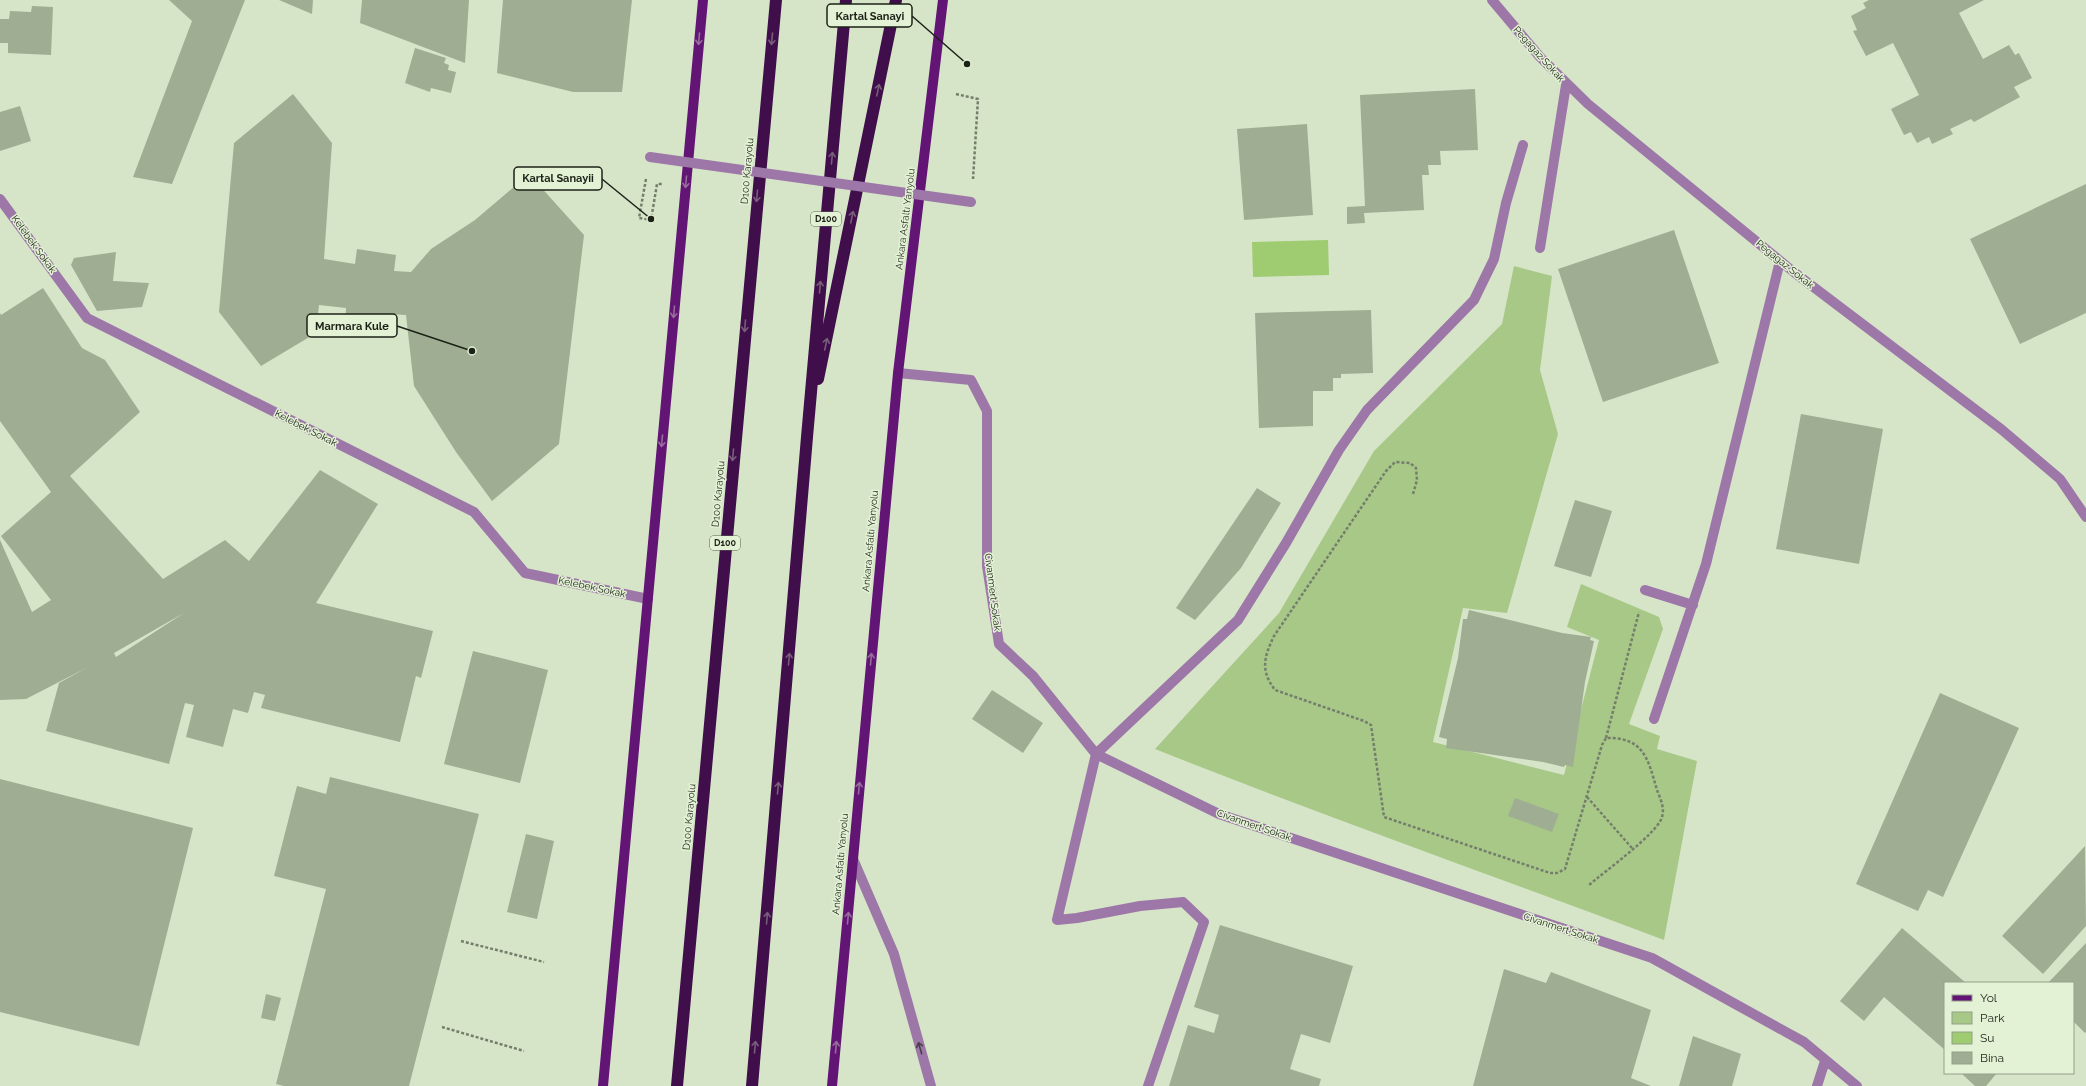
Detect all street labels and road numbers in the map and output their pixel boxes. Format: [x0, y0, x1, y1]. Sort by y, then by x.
street label: Pegagaz Sokak [1511, 24, 1567, 84]
street label: D100 Karayolu [739, 137, 755, 205]
street label: Ankara Asfaltı Yanyolu [893, 168, 917, 270]
road number: D100 [811, 212, 841, 226]
street label: Kelebek Sokak [9, 213, 59, 276]
street label: Pegagaz Sokak [1754, 237, 1817, 291]
street label: Kelebek Sokak [273, 408, 340, 449]
street label: D100 Karayolu [710, 460, 726, 528]
street label: Ankara Asfaltı Yanyolu [860, 490, 880, 592]
road number: D100 [710, 536, 740, 550]
street label: Civanmert Sokak [983, 553, 1003, 632]
street label: Kelebek Sokak [557, 574, 627, 600]
street label: D100 Karayolu [681, 783, 697, 851]
street label: Civanmert Sokak [1215, 807, 1293, 843]
street label: Ankara Asfaltı Yanyolu [830, 813, 850, 915]
street label: Civanmert Sokak [1522, 911, 1600, 946]

